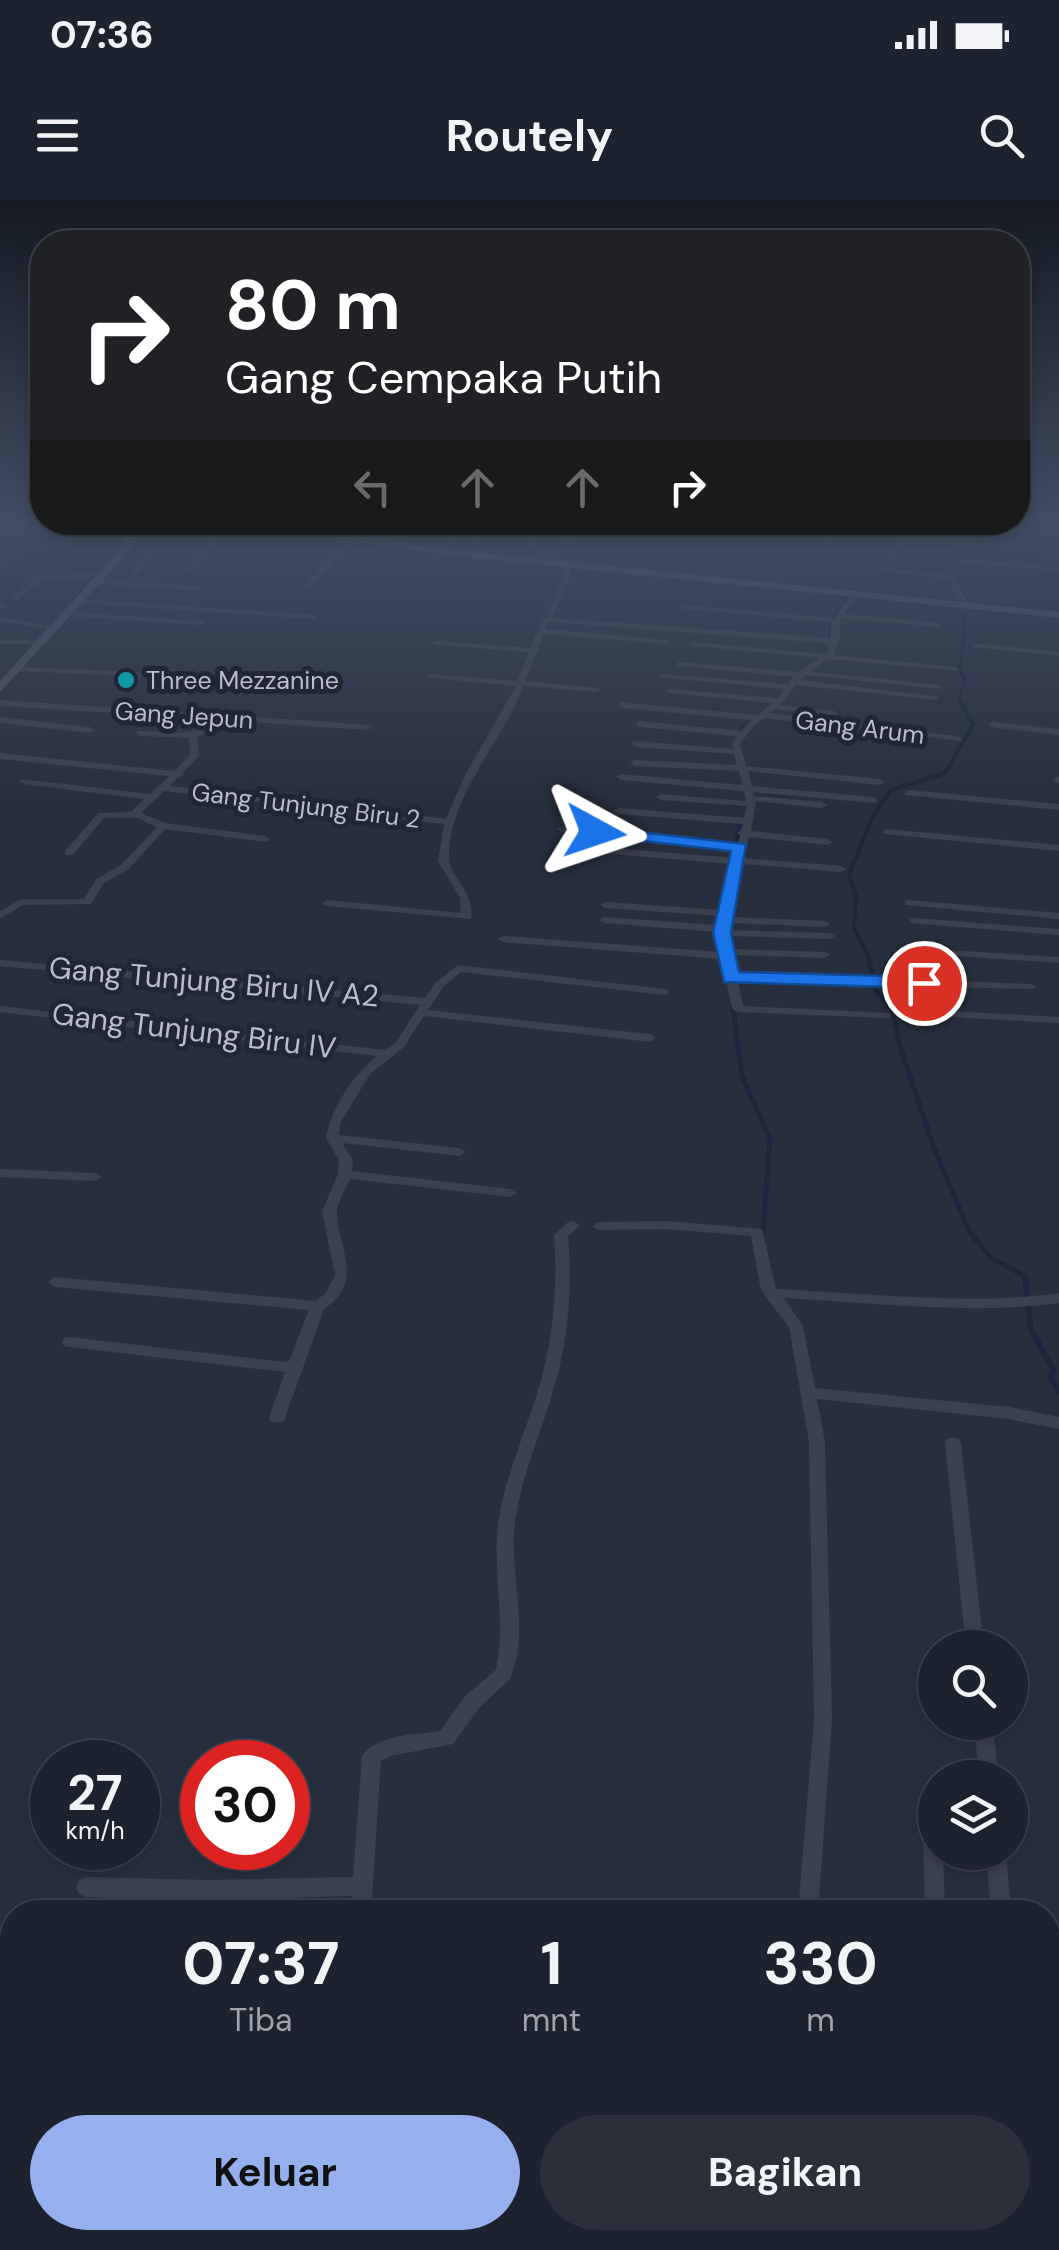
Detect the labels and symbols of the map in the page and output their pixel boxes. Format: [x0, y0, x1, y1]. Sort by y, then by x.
place label: Three Mezzanine [146, 664, 339, 697]
marker: Three Mezzanine [115, 669, 137, 691]
street label: Gang Jepun [114, 694, 254, 737]
street label: Gang Arum [793, 703, 926, 752]
street label: Gang Tunjung Biru 2 [190, 775, 422, 836]
position arrow [543, 780, 647, 884]
pin [882, 941, 967, 1026]
street label: Gang Tunjung Biru IV A2 [47, 948, 381, 1015]
street label: Gang Tunjung Biru IV [50, 994, 338, 1067]
speed limit sign: 30 [180, 1740, 310, 1870]

